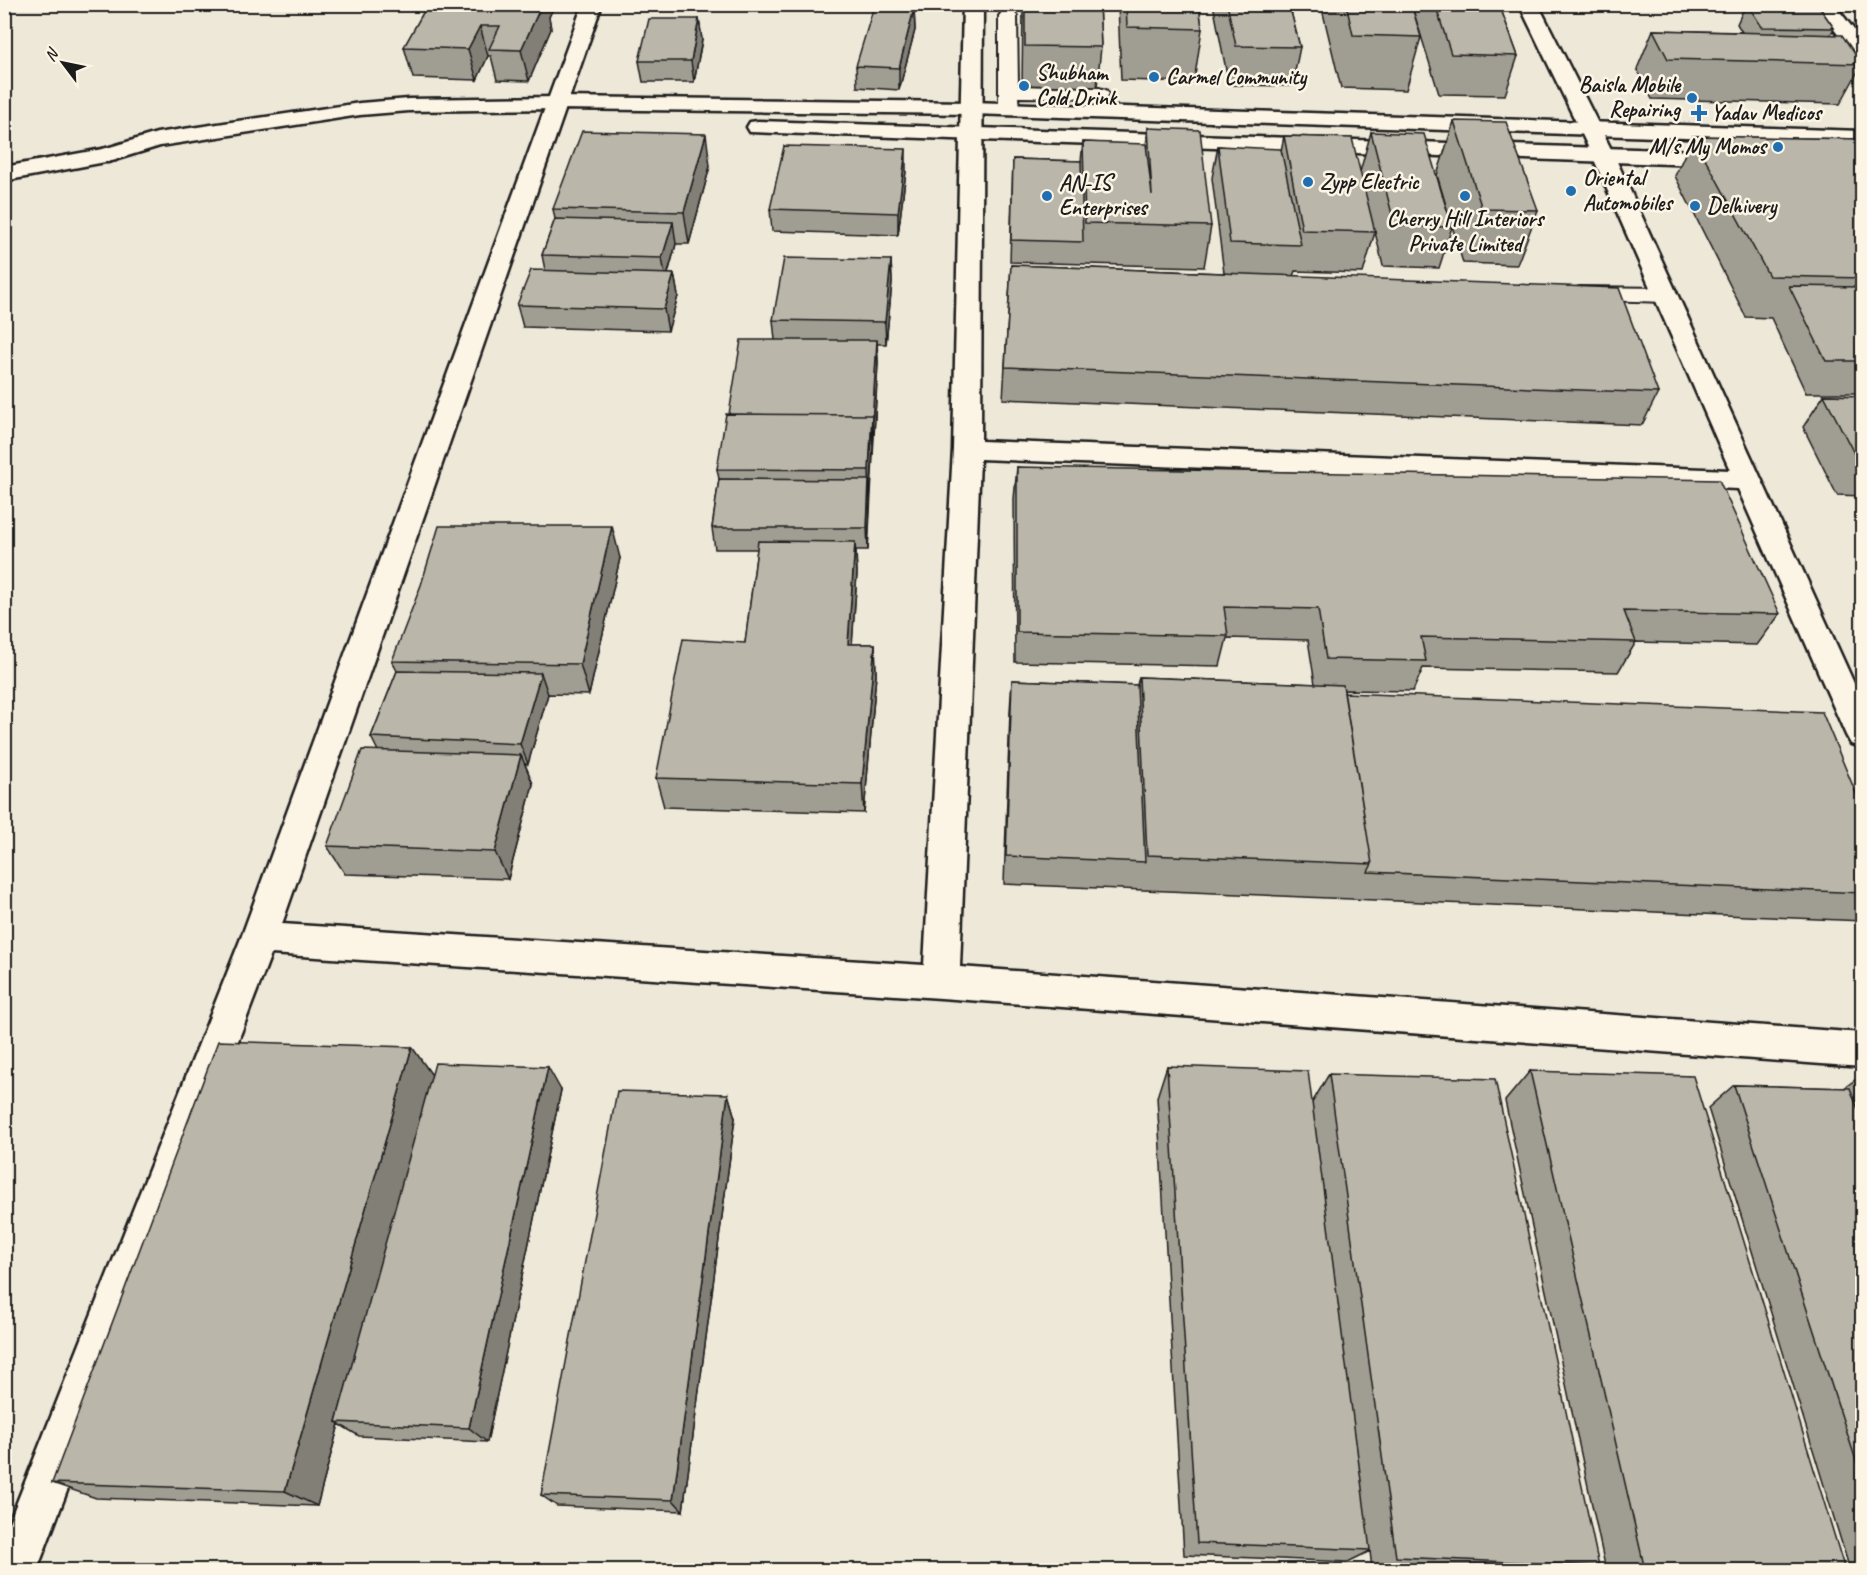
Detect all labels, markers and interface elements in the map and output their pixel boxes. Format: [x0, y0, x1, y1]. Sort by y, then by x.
north arrow [33, 33, 93, 93]
text: N [40, 43, 64, 65]
place label: Shubham Cold Drink [1036, 59, 1118, 112]
place label: Carmel Community [1166, 63, 1309, 91]
marker: Carmel Community [1147, 70, 1161, 84]
place label: Baisla Mobile Repairing [1579, 71, 1682, 124]
marker: Shubham Cold Drink [1017, 79, 1031, 93]
marker: Baisla Mobile Repairing [1685, 91, 1699, 105]
place label: Yadav Medicos [1711, 99, 1823, 127]
marker: Yadav Medicos [1692, 106, 1706, 120]
place label: M/s My Momos [1649, 133, 1768, 161]
marker: M/s My Momos [1771, 140, 1785, 154]
place label: Oriental Automobiles [1583, 164, 1674, 217]
place label: Zypp Electric [1320, 168, 1420, 196]
place label: AN-IS Enterprises [1059, 169, 1149, 222]
marker: Zypp Electric [1301, 175, 1315, 189]
marker: Oriental Automobiles [1564, 184, 1578, 198]
marker: AN-IS Enterprises [1040, 189, 1054, 203]
marker: Cherry Hill Interiors Private Limited [1458, 189, 1472, 203]
place label: Delhivery [1707, 192, 1779, 220]
marker: Delhivery [1688, 199, 1702, 213]
place label: Cherry Hill Interiors Private Limited [1387, 205, 1545, 258]

